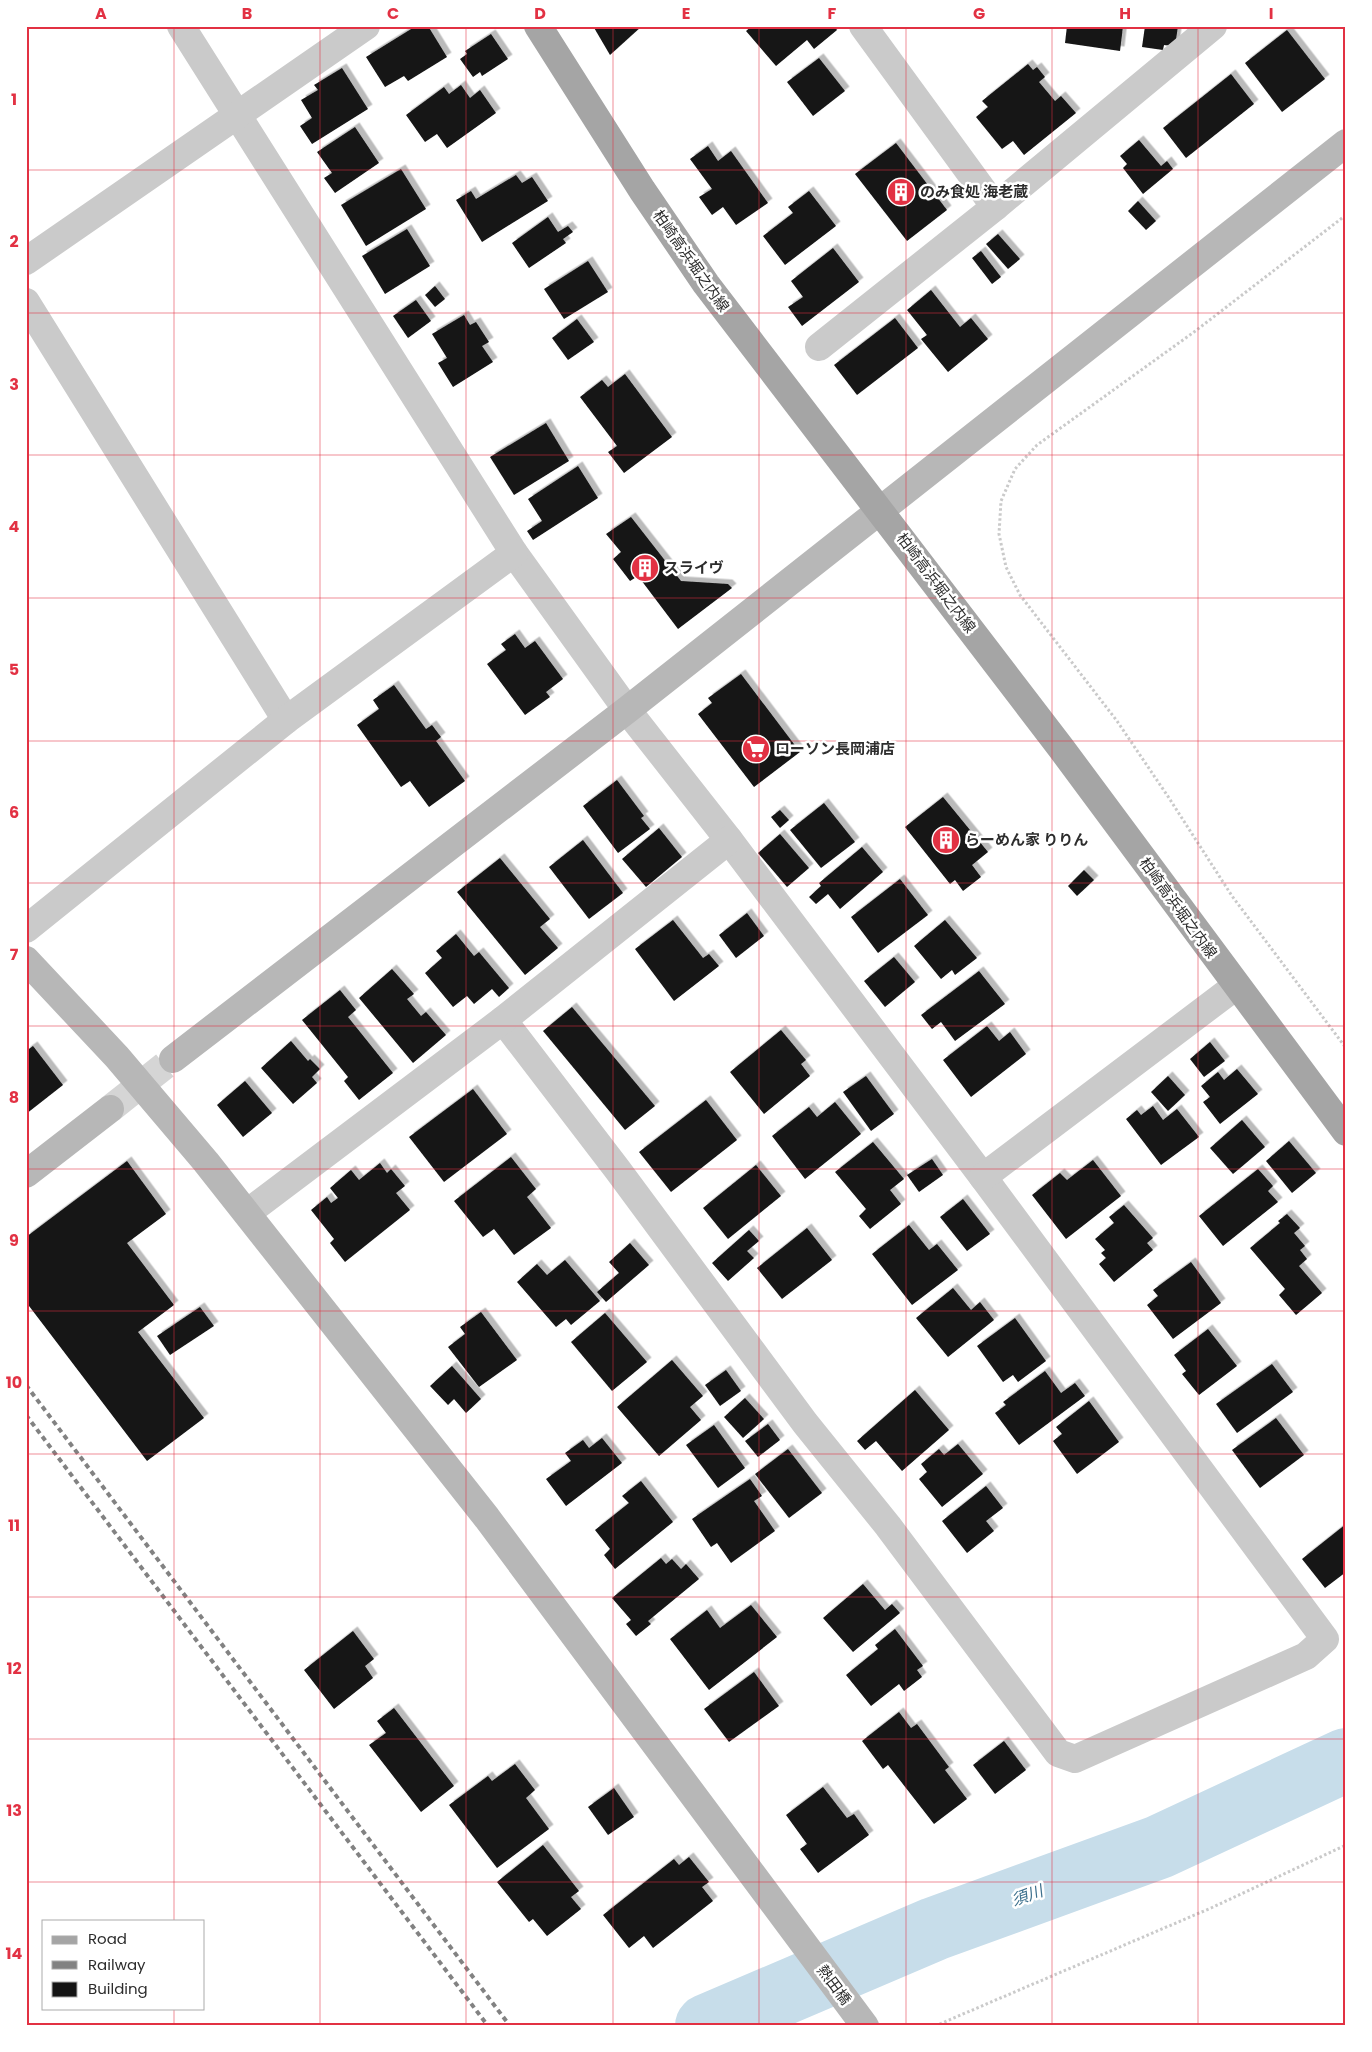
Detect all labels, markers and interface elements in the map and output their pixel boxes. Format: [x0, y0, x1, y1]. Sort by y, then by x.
text: A [95, 2, 107, 25]
text: B [242, 2, 252, 25]
text: C [387, 2, 399, 25]
text: D [534, 2, 546, 25]
text: E [682, 2, 690, 25]
text: F [828, 2, 837, 25]
text: G [973, 2, 985, 25]
text: H [1119, 2, 1131, 25]
text: I [1269, 2, 1273, 25]
text: 1 [11, 88, 17, 111]
building icon: のみ食処 海老蔵 [886, 177, 916, 207]
place label: のみ食処 海老蔵 [920, 181, 1028, 202]
street label: 柏崎高浜堀之内線 [648, 206, 734, 316]
text: 2 [9, 230, 19, 253]
text: 3 [9, 373, 19, 396]
text: 4 [9, 515, 20, 538]
street label: 柏崎高浜堀之内線 [892, 528, 981, 637]
building icon: スライヴ [630, 553, 660, 583]
place label: スライヴ [664, 557, 724, 578]
text: 5 [9, 658, 19, 681]
supermarket icon: ローソン長岡浦店 [741, 734, 771, 764]
place label: ローソン長岡浦店 [775, 738, 895, 759]
text: 6 [9, 801, 19, 824]
building icon: らーめん家 りりん [931, 825, 961, 855]
place label: らーめん家 りりん [965, 829, 1088, 850]
street label: 柏崎高浜堀之内線 [1135, 853, 1222, 962]
text: 7 [10, 943, 19, 966]
text: 8 [9, 1086, 19, 1109]
text: 9 [9, 1229, 19, 1252]
text: 10 [6, 1371, 22, 1394]
text: 11 [8, 1514, 20, 1537]
text: 12 [6, 1657, 22, 1680]
text: 13 [6, 1799, 22, 1822]
water label: 須川 [1008, 1879, 1048, 1912]
legend [42, 1920, 205, 2010]
text: Road [88, 1928, 127, 1949]
text: 14 [6, 1942, 23, 1965]
text: Railway [88, 1954, 146, 1975]
street label: 熱田橋 [812, 1960, 856, 2009]
text: Building [88, 1978, 148, 1999]

